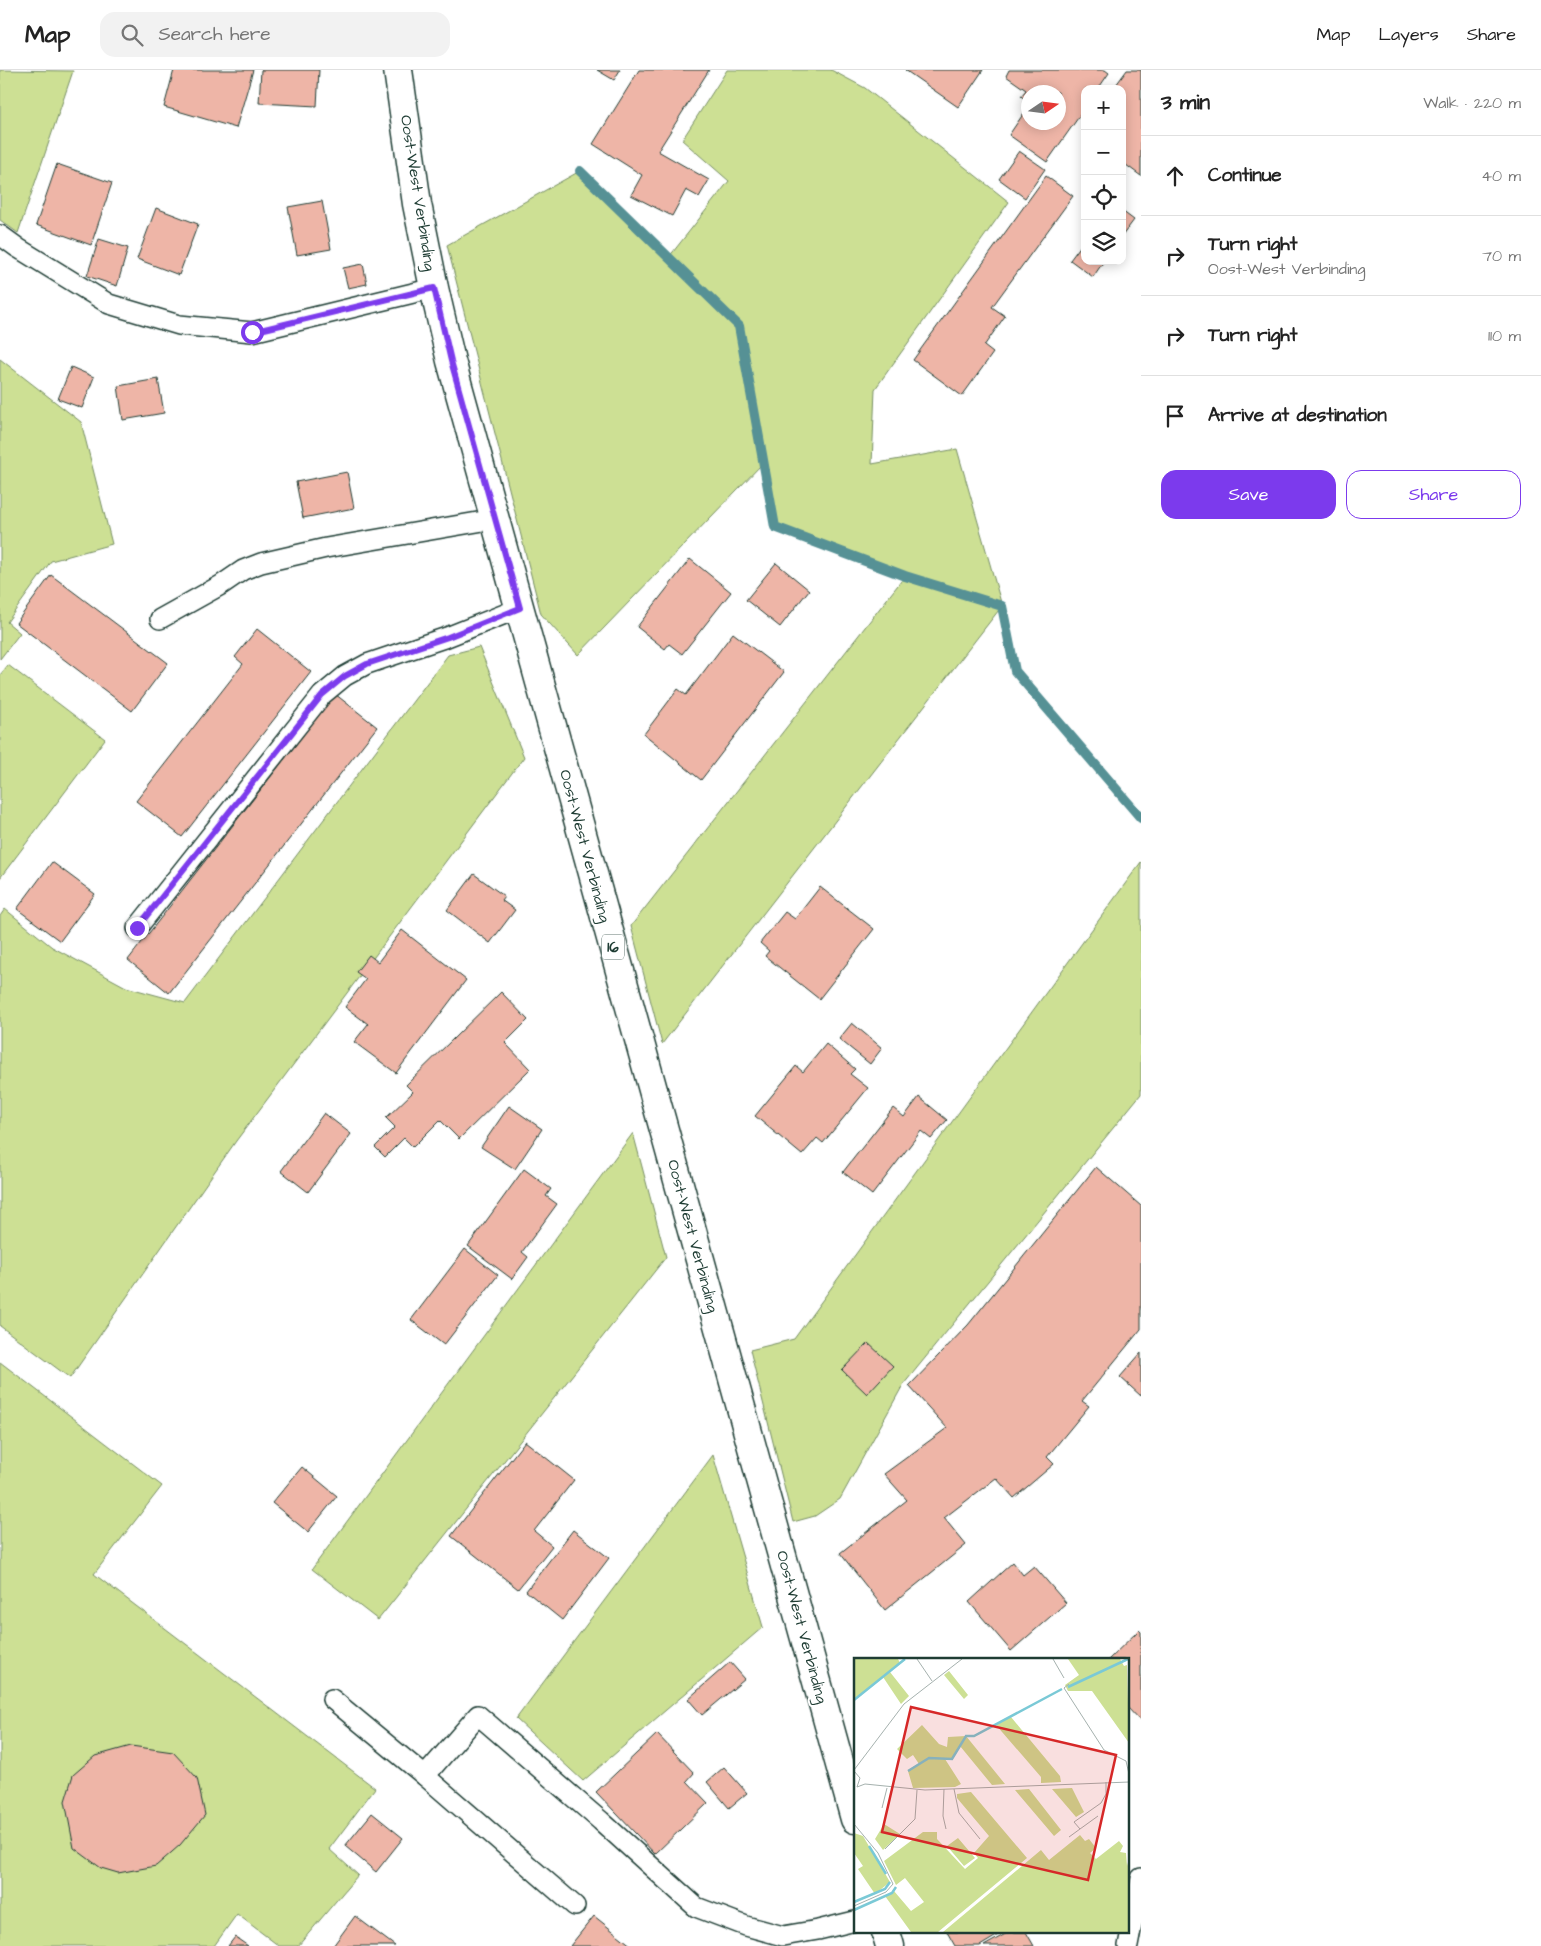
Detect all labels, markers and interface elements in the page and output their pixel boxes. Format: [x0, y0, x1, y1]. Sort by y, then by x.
search box [100, 12, 450, 57]
text: Map [25, 18, 70, 52]
icon: search [118, 21, 146, 49]
text: Search here [158, 21, 271, 48]
text: Map [1316, 22, 1350, 47]
text: Layers [1378, 22, 1439, 47]
text: Share [1467, 22, 1516, 47]
north arrow [1021, 85, 1066, 130]
map controls [1081, 85, 1126, 265]
button: + [1081, 85, 1126, 130]
text: 3 min [1161, 88, 1210, 117]
text: Walk · 220 m [1423, 92, 1521, 114]
street label: Oost-West Verbinding [394, 113, 441, 273]
button: − [1081, 130, 1126, 175]
icon: ahead [1161, 162, 1189, 190]
text: Continue [1208, 162, 1282, 189]
text: 40 m [1481, 165, 1521, 187]
button: locate [1081, 175, 1126, 220]
button: layers [1081, 220, 1126, 265]
text: Turn right [1208, 231, 1297, 258]
icon: right [1161, 242, 1189, 270]
text: 70 m [1482, 245, 1521, 267]
text: Oost-West Verbinding [1208, 258, 1366, 280]
route start [241, 321, 264, 344]
icon: right [1161, 322, 1189, 350]
text: Turn right [1208, 322, 1297, 349]
text: 110 m [1488, 325, 1521, 347]
icon: arrive [1161, 402, 1189, 430]
text: Arrive at destination [1208, 402, 1387, 429]
button: Save [1161, 470, 1336, 519]
button: Share [1346, 470, 1521, 519]
street label: Oost-West Verbinding [553, 767, 616, 925]
route end [126, 917, 149, 940]
road number: 16 [602, 934, 624, 960]
street label: Oost-West Verbinding [661, 1157, 724, 1315]
street label: Oost-West Verbinding [770, 1548, 833, 1706]
inset map [854, 1658, 1128, 1934]

